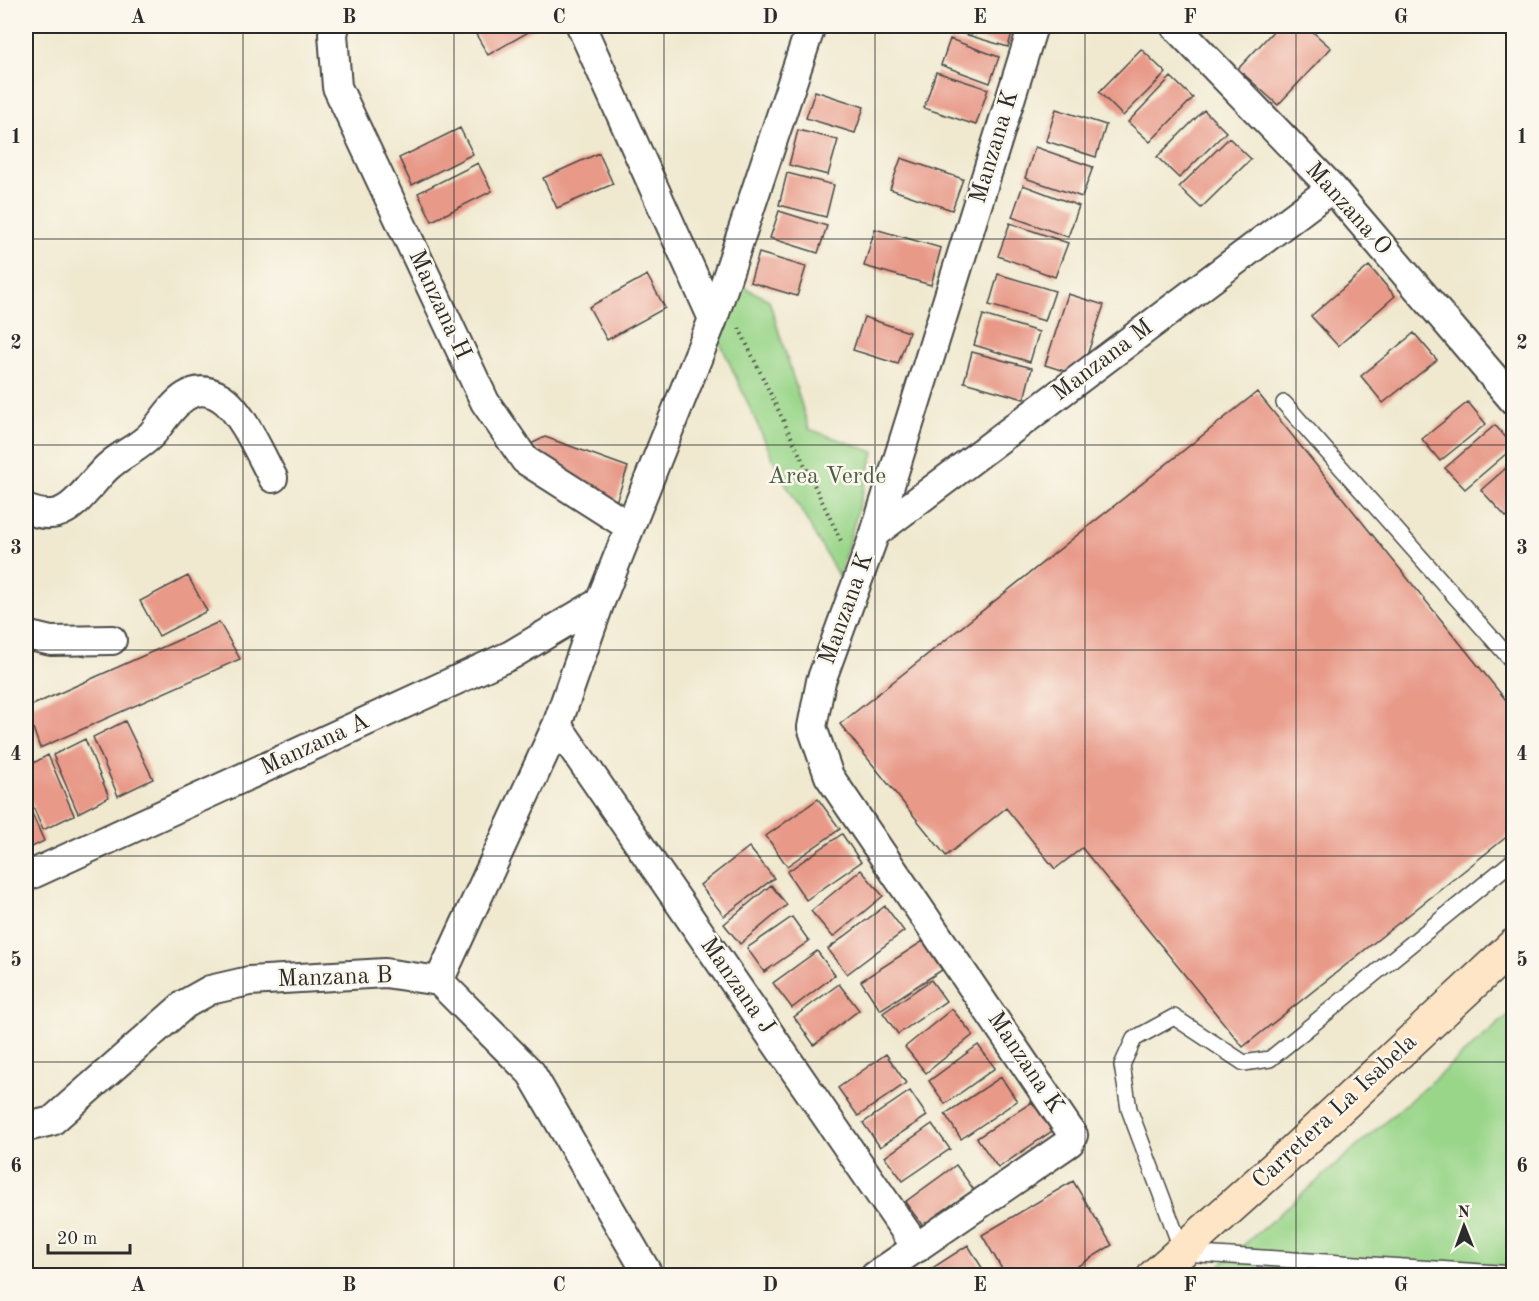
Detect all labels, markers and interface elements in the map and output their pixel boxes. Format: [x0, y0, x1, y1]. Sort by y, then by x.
text: A [130, 8, 146, 28]
text: B [342, 8, 356, 28]
text: C [552, 8, 566, 28]
text: D [762, 8, 778, 28]
text: E [973, 8, 987, 28]
text: F [1183, 8, 1197, 28]
text: G [1394, 8, 1408, 28]
street label: Manzana K [966, 88, 1024, 206]
text: 1 [10, 128, 22, 148]
text: 1 [1516, 128, 1528, 148]
street label: Manzana O [1300, 158, 1396, 260]
street label: Manzana H [403, 247, 475, 363]
street label: Manzana M [1048, 316, 1158, 406]
text: 2 [10, 334, 22, 354]
text: 2 [1516, 334, 1528, 354]
park label: Area Verde [768, 465, 886, 489]
text: 3 [10, 539, 22, 559]
text: 3 [1516, 539, 1528, 559]
street label: Manzana K [816, 550, 878, 668]
street label: Manzana A [257, 709, 373, 781]
text: 4 [10, 745, 22, 765]
text: 4 [1516, 745, 1528, 765]
street label: Manzana J [695, 933, 779, 1039]
text: 5 [10, 950, 22, 971]
text: 5 [1516, 950, 1528, 971]
street label: Manzana B [277, 964, 393, 992]
street label: Manzana K [982, 1008, 1068, 1118]
street label: Carretera La Isabela [1248, 1030, 1422, 1194]
text: 6 [10, 1157, 22, 1177]
text: 6 [1516, 1157, 1528, 1177]
north arrow [1434, 1196, 1494, 1256]
text: N [1458, 1205, 1471, 1221]
scale bar [48, 1217, 130, 1255]
text: 20 m [57, 1230, 97, 1248]
text: A [130, 1276, 146, 1296]
text: B [342, 1276, 356, 1296]
text: C [552, 1276, 566, 1296]
text: D [762, 1276, 778, 1296]
text: E [973, 1276, 987, 1296]
text: F [1183, 1276, 1197, 1296]
text: G [1394, 1276, 1408, 1296]

